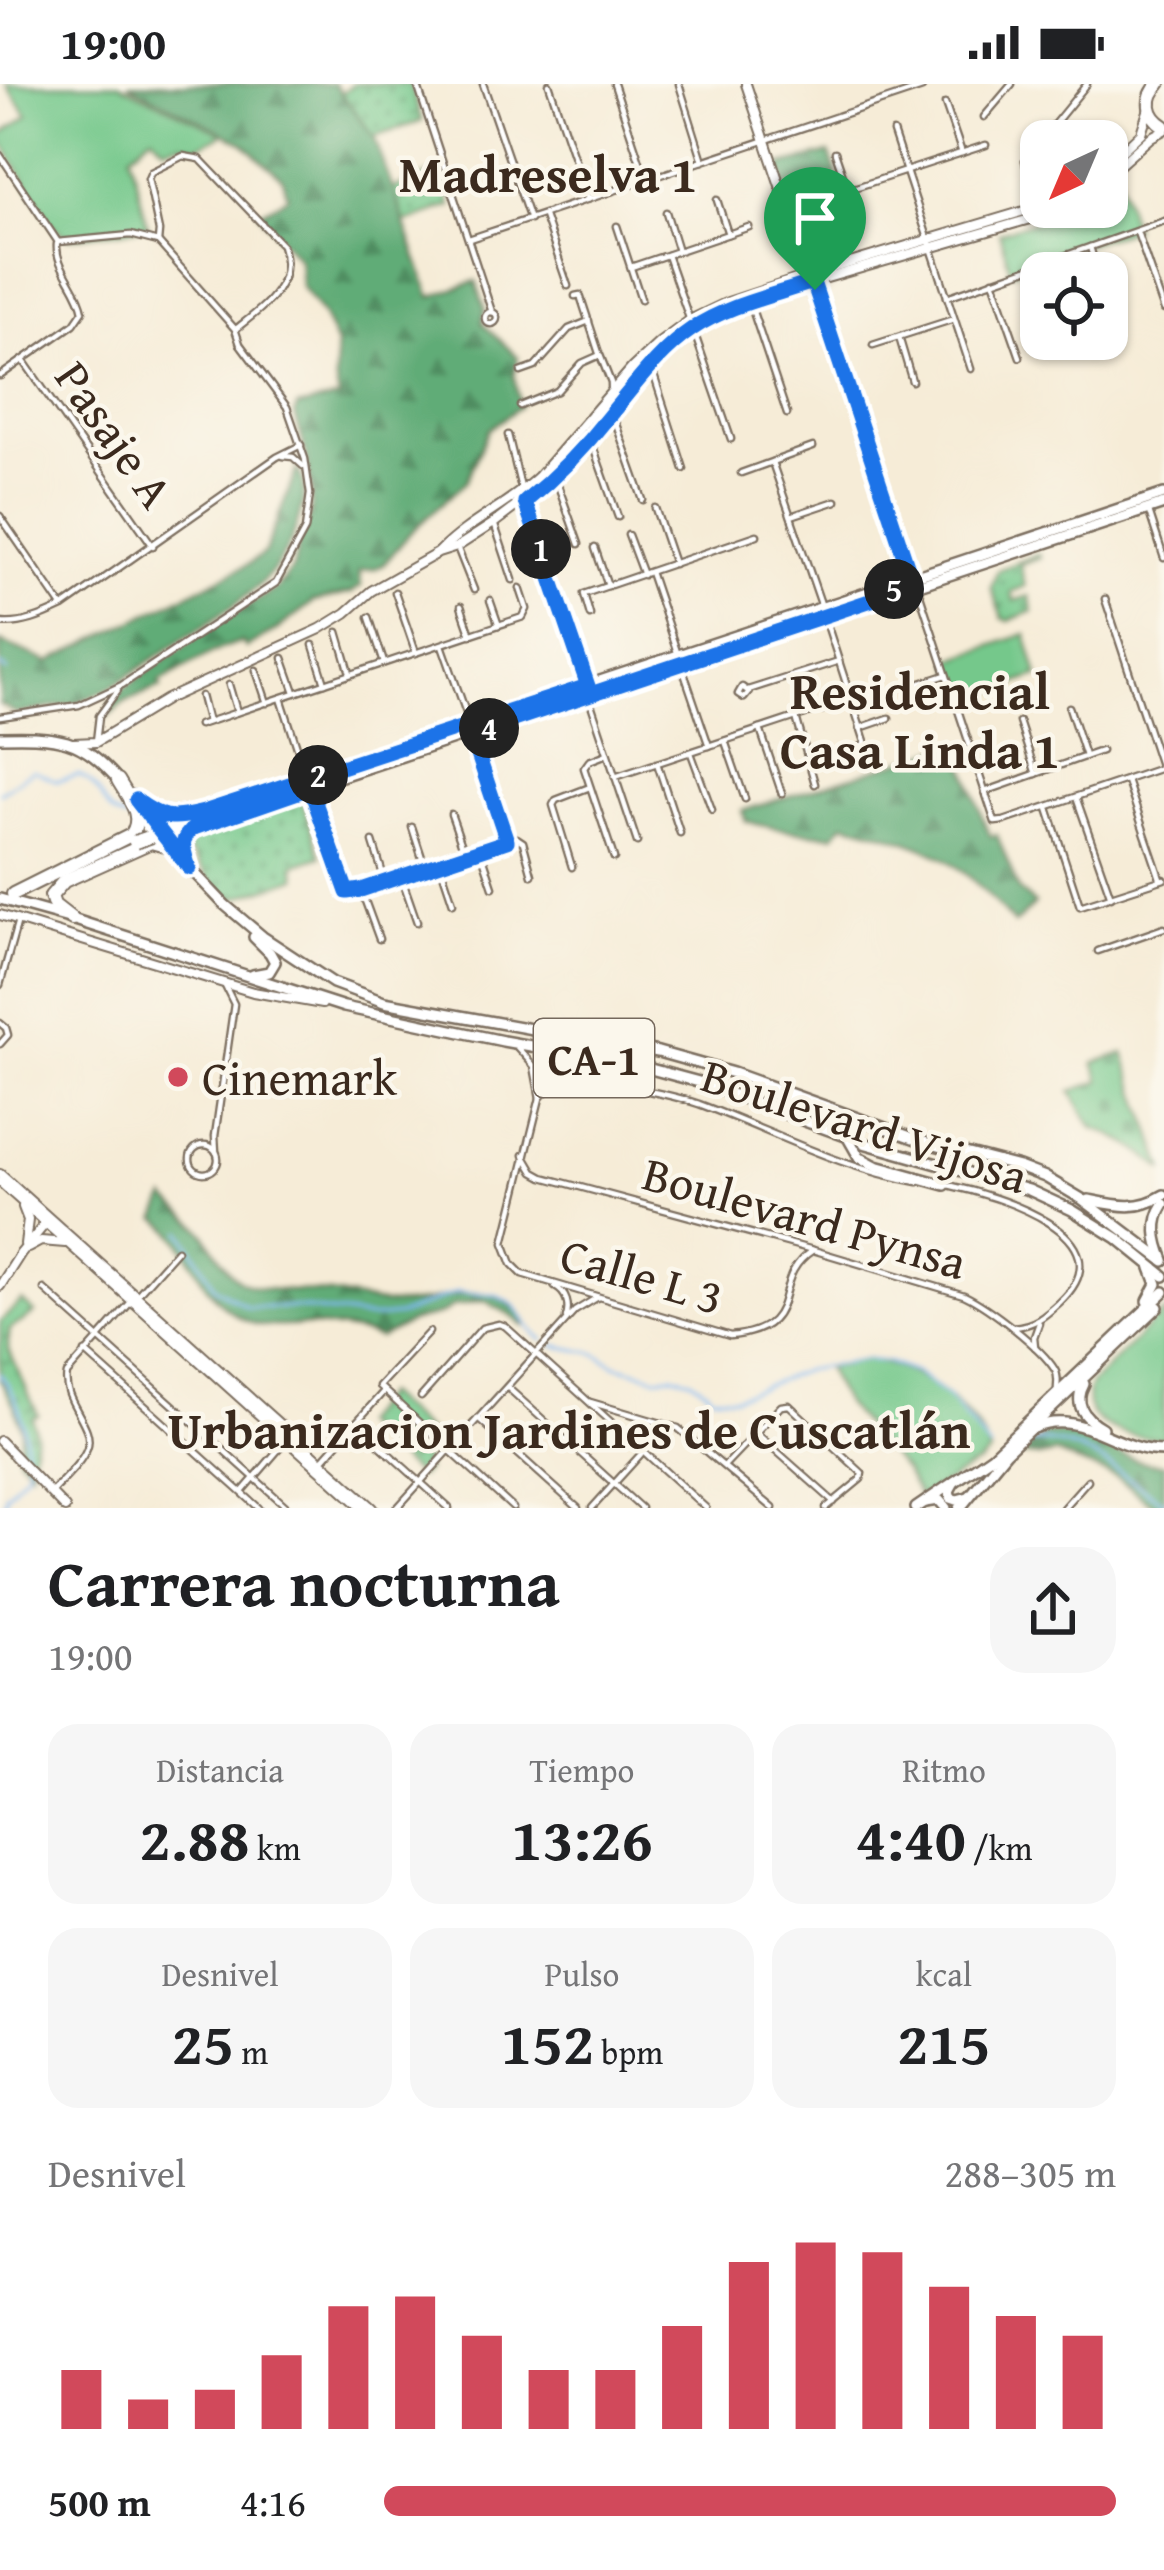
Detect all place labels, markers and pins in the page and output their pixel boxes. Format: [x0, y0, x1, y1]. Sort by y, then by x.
pin [764, 167, 866, 290]
pin: 1 [511, 519, 571, 579]
pin: 5 [864, 559, 924, 619]
pin: 4 [459, 698, 519, 758]
pin: 2 [288, 745, 348, 805]
place label: Cinemark [202, 1042, 398, 1113]
marker: Cinemark [165, 1064, 191, 1090]

